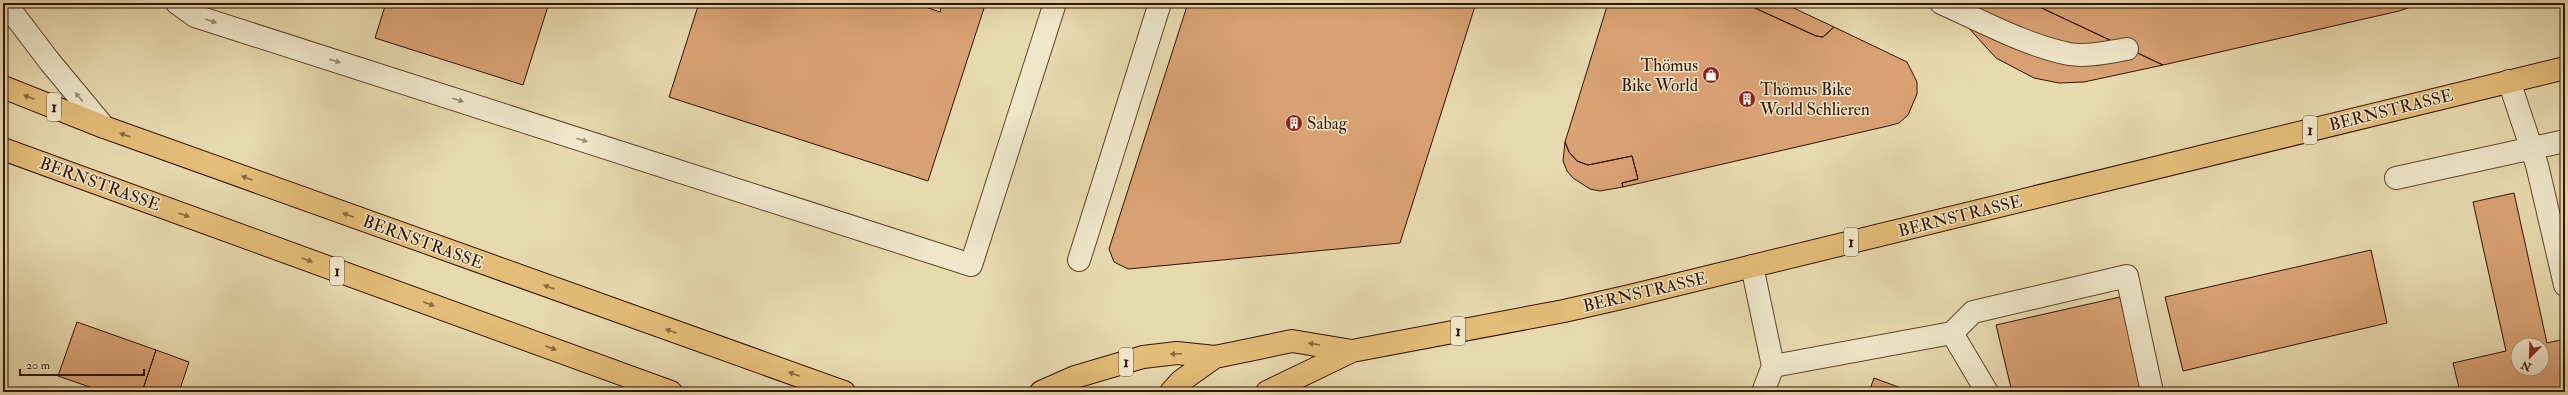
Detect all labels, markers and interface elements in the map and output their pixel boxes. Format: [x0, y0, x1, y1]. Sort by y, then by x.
one-way arrow [205, 18, 217, 24]
place label: Thömus Bike World [1621, 55, 1699, 96]
one-way arrow [329, 58, 341, 64]
shop icon: Thömus Bike World [1701, 65, 1721, 85]
place label: Thömus Bike World Schlieren [1759, 79, 1870, 120]
street label: BERNSTRASSE [2327, 84, 2455, 136]
building icon: Thömus Bike World Schlieren [1737, 89, 1757, 109]
one-way arrow [75, 92, 84, 103]
road number: 1 [47, 93, 61, 121]
one-way arrow [23, 94, 35, 100]
one-way arrow [453, 97, 465, 103]
building icon: Sabag [1284, 113, 1304, 133]
place label: Sabag [1307, 113, 1348, 134]
road number: 1 [2303, 116, 2317, 144]
one-way arrow [118, 131, 130, 137]
one-way arrow [577, 137, 589, 143]
street label: BERNSTRASSE [37, 152, 163, 216]
one-way arrow [241, 175, 253, 181]
street label: BERNSTRASSE [1896, 190, 2024, 242]
street label: BERNSTRASSE [360, 210, 486, 274]
one-way arrow [341, 211, 353, 217]
one-way arrow [179, 213, 191, 219]
road number: 1 [1844, 228, 1858, 256]
one-way arrow [301, 257, 313, 263]
road number: 1 [330, 257, 344, 285]
street label: BERNSTRASSE [1581, 267, 1709, 317]
one-way arrow [543, 284, 555, 290]
one-way arrow [423, 301, 435, 307]
road number: 1 [1451, 317, 1465, 345]
one-way arrow [665, 328, 677, 334]
north arrow [2510, 337, 2550, 377]
one-way arrow [1308, 341, 1320, 347]
one-way arrow [545, 346, 557, 352]
road number: 1 [1119, 348, 1133, 376]
scale bar [20, 351, 144, 377]
one-way arrow [1169, 351, 1182, 357]
text: N [2518, 357, 2534, 374]
text: 20 m [26, 358, 51, 373]
one-way arrow [788, 371, 800, 377]

